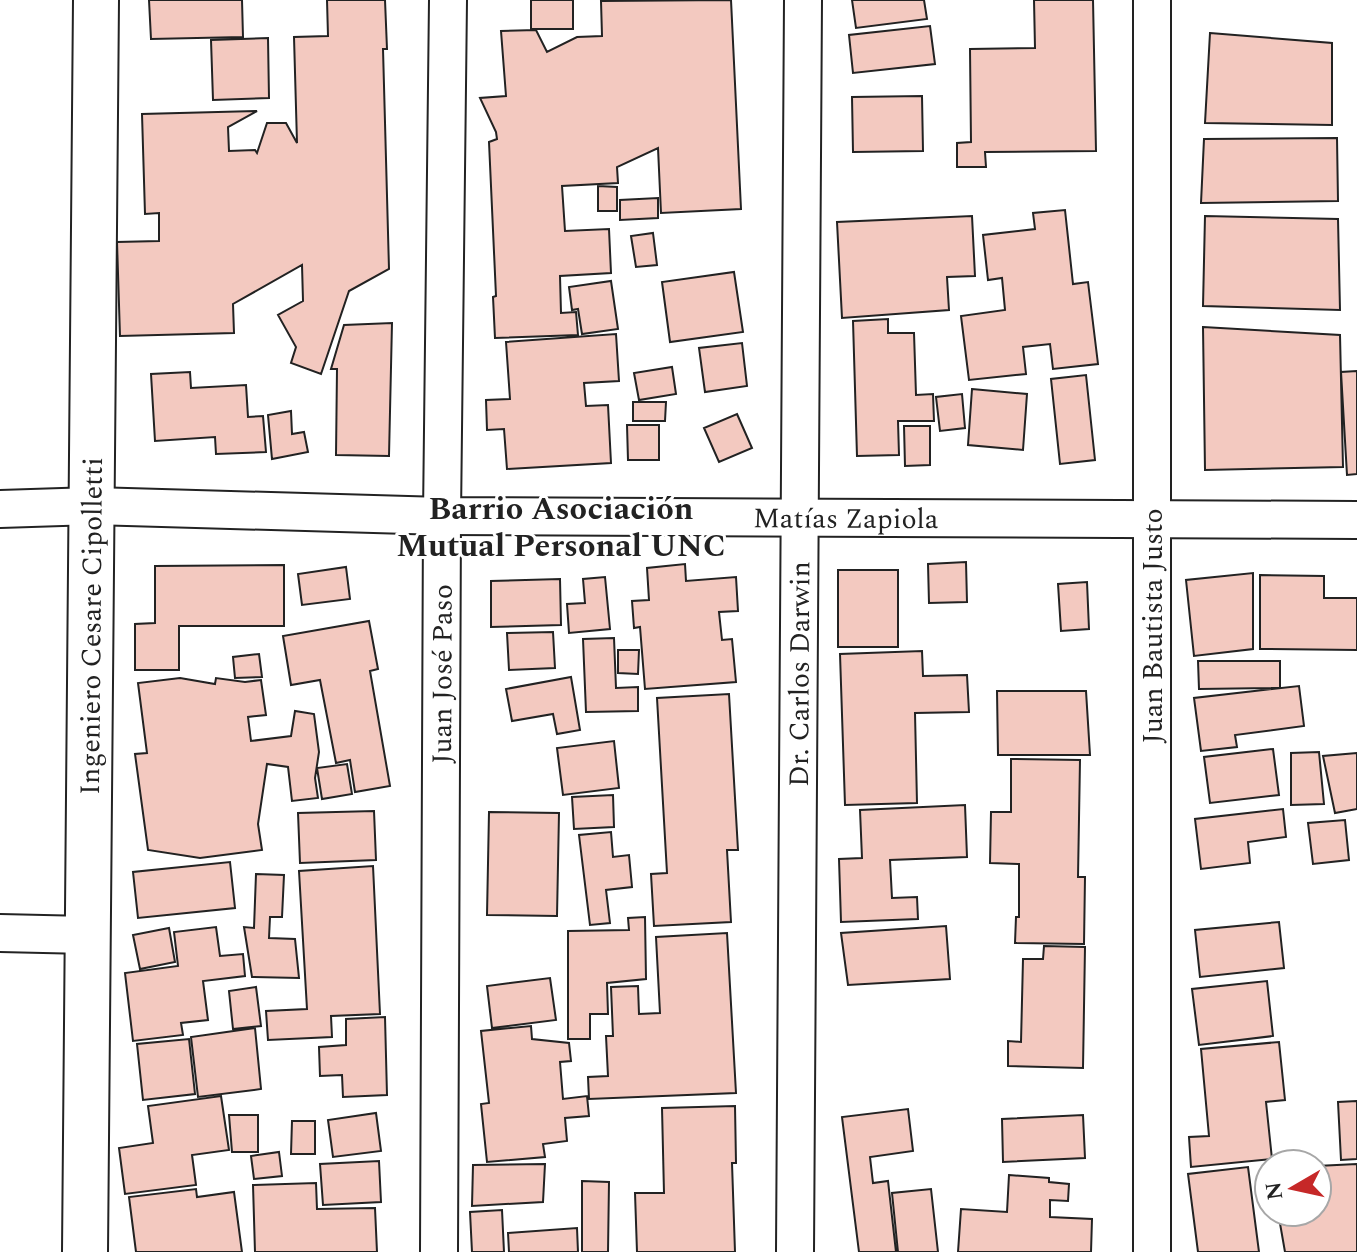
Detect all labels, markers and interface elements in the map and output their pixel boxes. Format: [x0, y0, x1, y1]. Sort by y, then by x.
street label: Ingeniero Cesare Cipolletti [69, 457, 115, 795]
district label: Barrio Asociación Mutual Personal UNC [396, 485, 726, 571]
street label: Matías Zapiola [753, 497, 939, 541]
street label: Juan Bautista Justo [1132, 508, 1175, 744]
street label: Dr. Carlos Darwin [778, 561, 822, 787]
street label: Juan José Paso [421, 584, 465, 764]
north arrow [1253, 1148, 1333, 1228]
text: N [1257, 1179, 1292, 1202]

